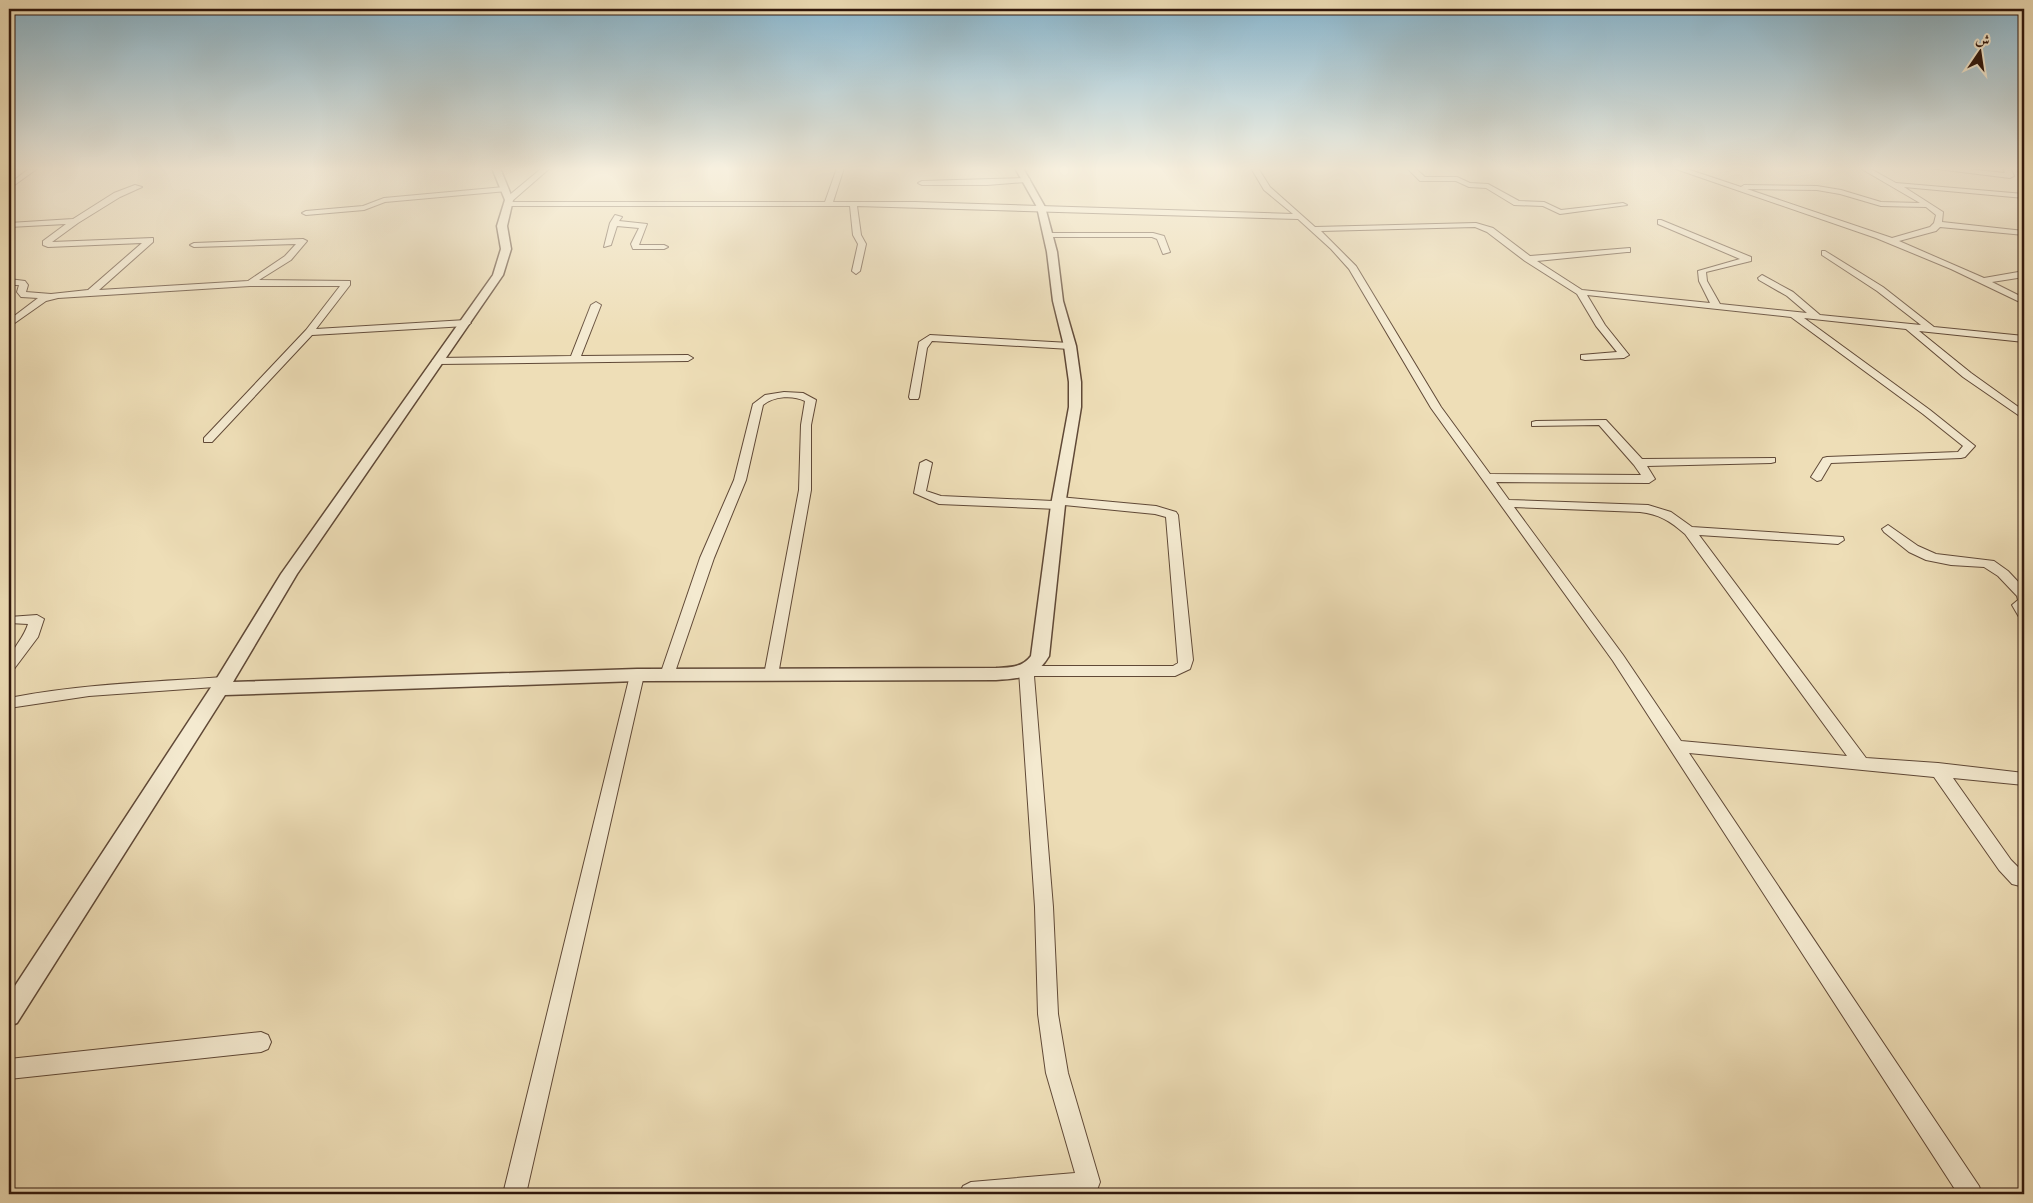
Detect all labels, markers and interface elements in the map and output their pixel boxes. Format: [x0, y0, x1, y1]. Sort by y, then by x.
north arrow [1956, 28, 2006, 78]
text: ش [1974, 30, 1992, 50]

